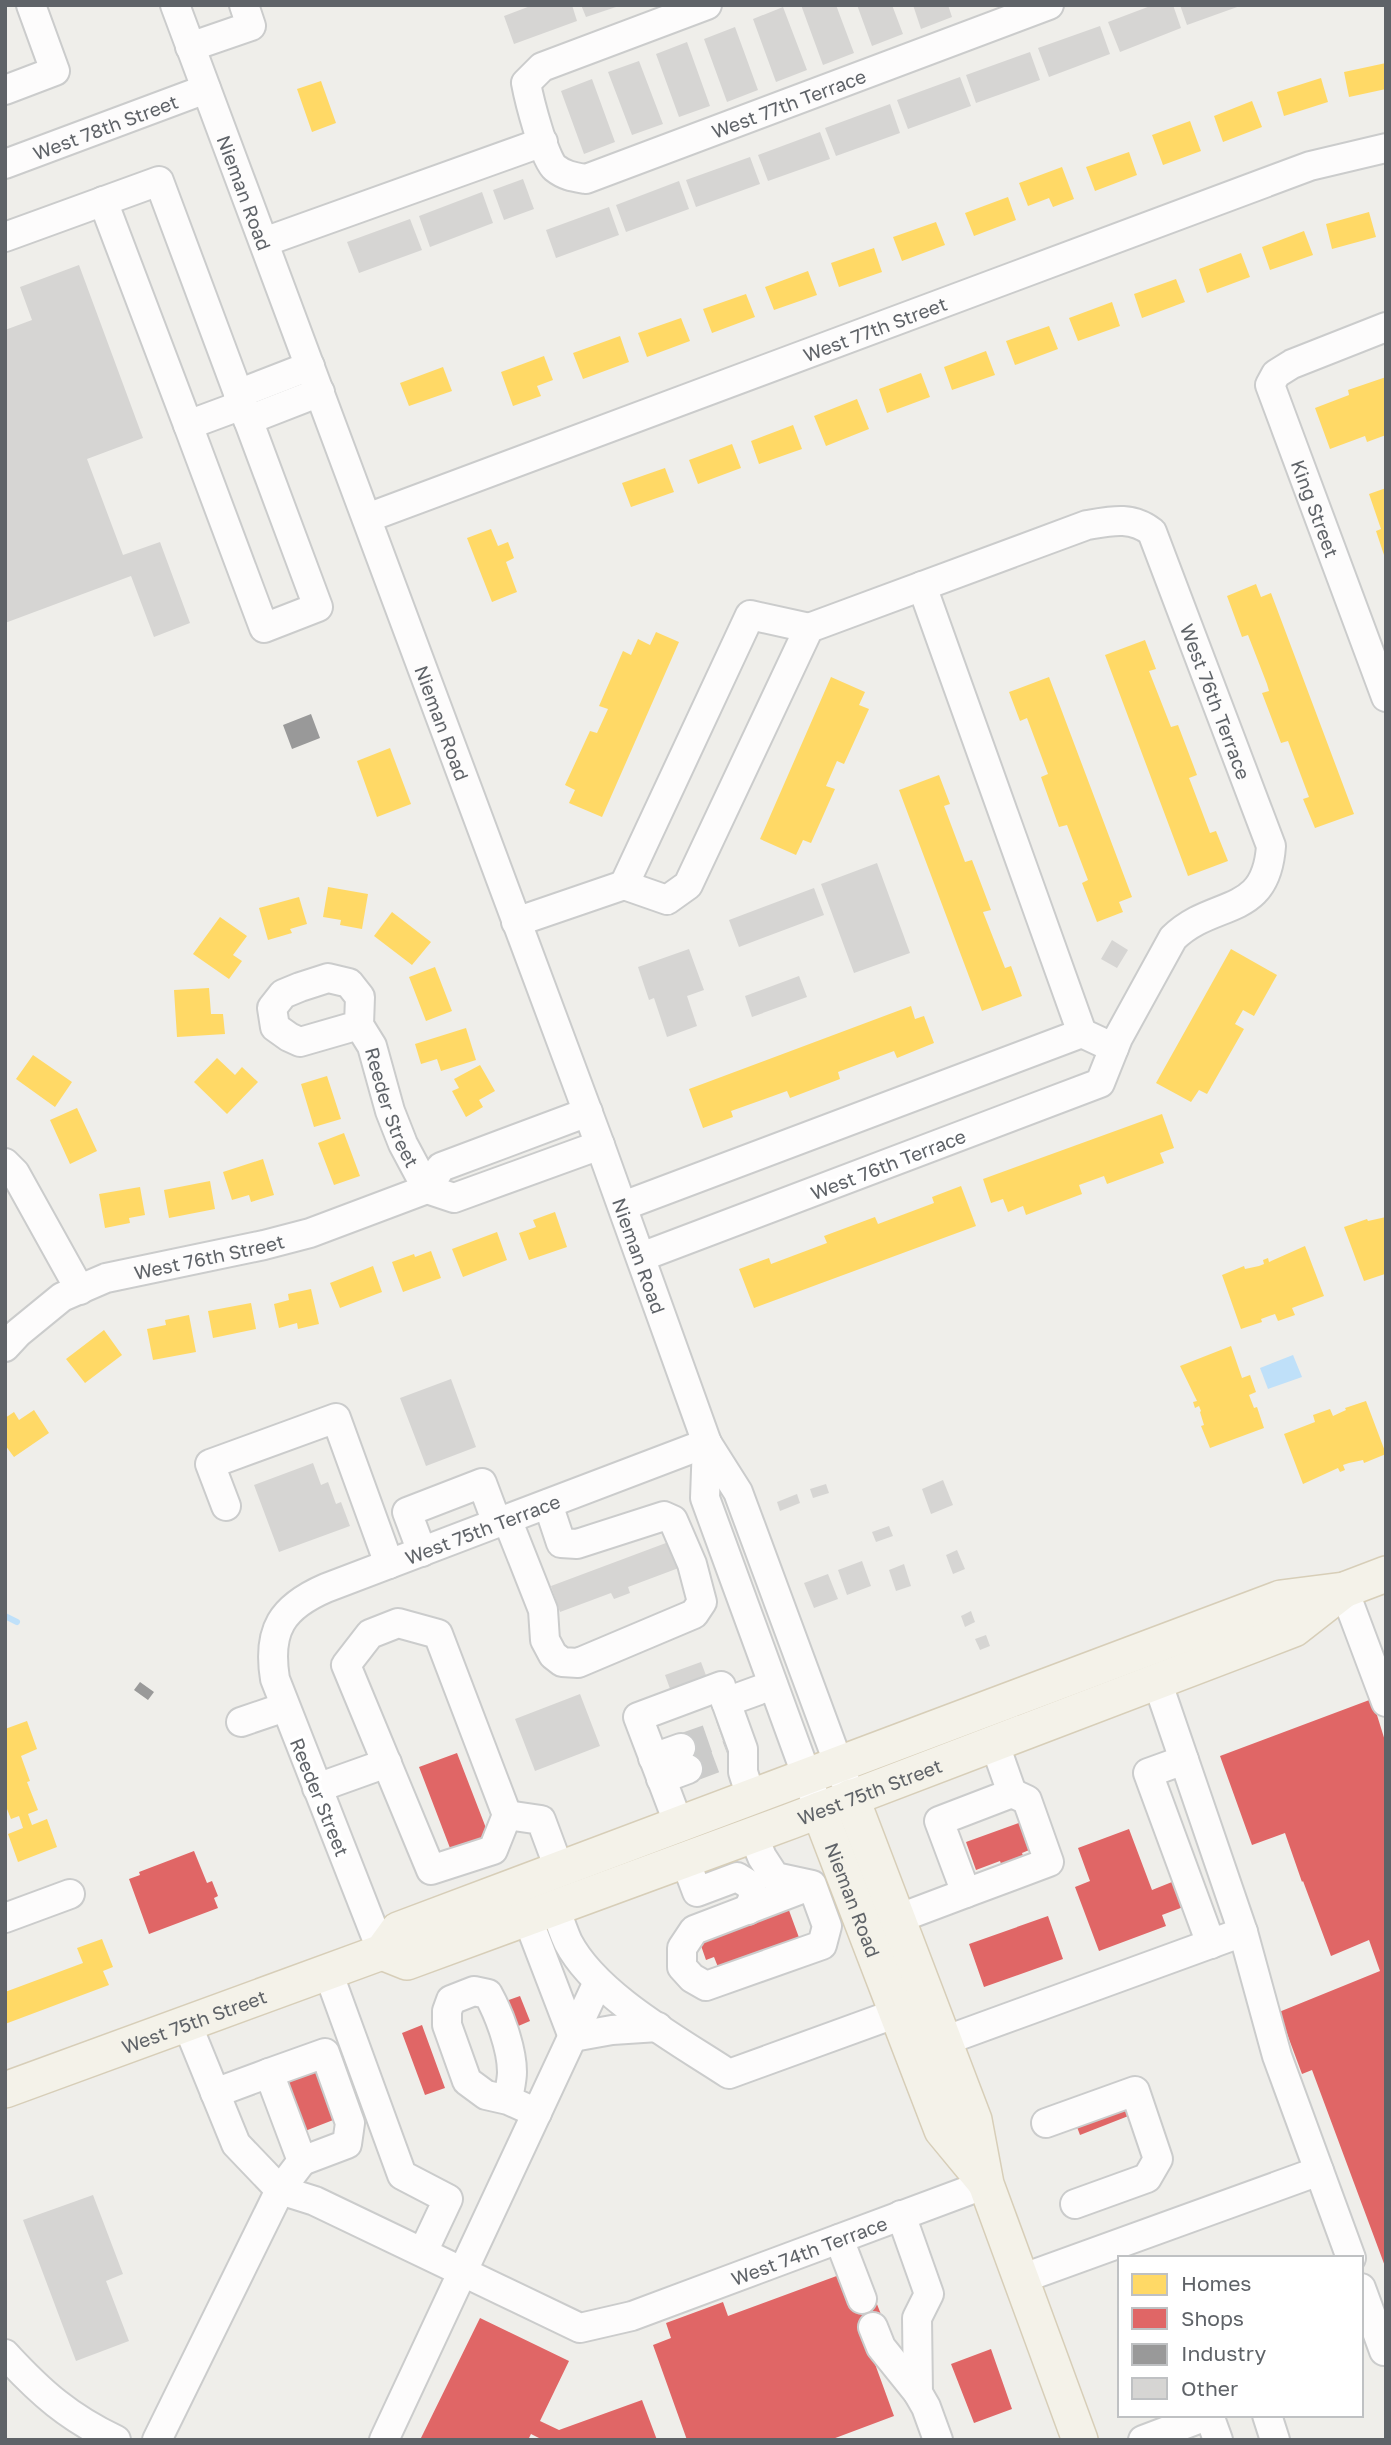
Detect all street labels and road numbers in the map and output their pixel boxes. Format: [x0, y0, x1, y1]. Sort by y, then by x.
street label: West 77th Terrace [708, 63, 869, 142]
street label: West 78th Street [30, 89, 181, 164]
street label: Nieman Road [213, 132, 277, 253]
street label: West 77th Street [800, 291, 950, 366]
street label: King Street [1287, 456, 1345, 560]
street label: West 76th Terrace [1176, 620, 1256, 782]
street label: Nieman Road [411, 662, 475, 784]
street label: Reeder Street [361, 1044, 425, 1171]
street label: West 76th Terrace [807, 1124, 969, 1204]
street label: Nieman Road [608, 1195, 671, 1316]
street label: West 76th Street [132, 1229, 286, 1283]
street label: West 75th Terrace [401, 1489, 563, 1568]
street label: Reeder Street [286, 1734, 354, 1860]
street label: West 75th Street [794, 1753, 945, 1829]
street label: Nieman Road [821, 1839, 886, 1960]
street label: West 75th Street [118, 1984, 269, 2058]
street label: West 74th Terrace [728, 2211, 890, 2290]

